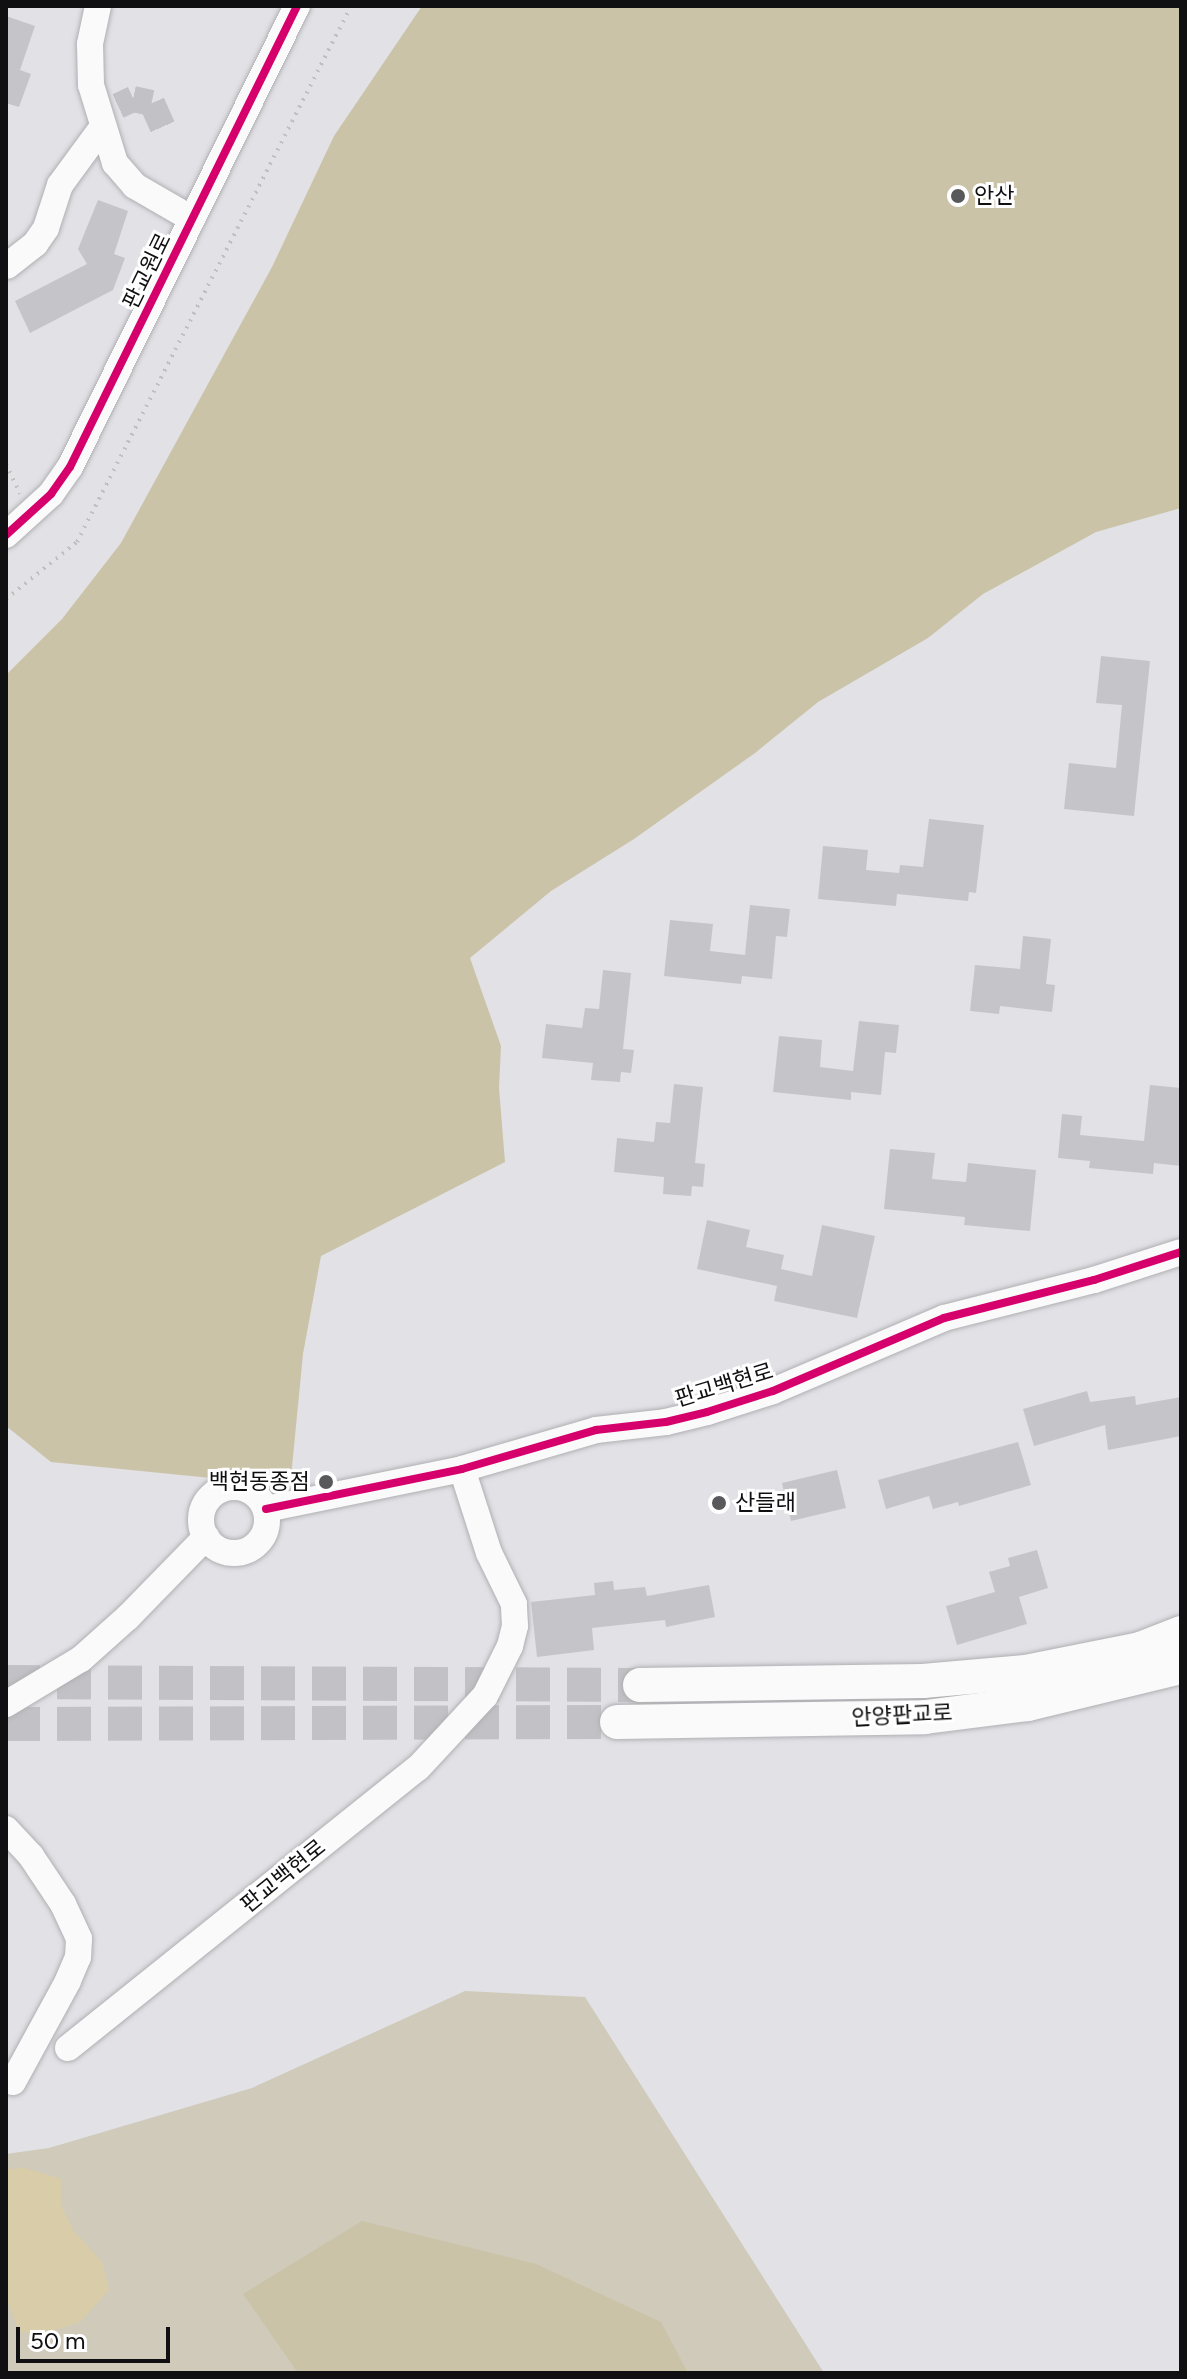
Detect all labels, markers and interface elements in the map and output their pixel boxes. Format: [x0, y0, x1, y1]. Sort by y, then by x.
place label: 안산 [974, 183, 1014, 209]
marker: 안산 [949, 187, 967, 205]
street label: 판교원로 [117, 229, 177, 313]
street label: 판교백현로 [672, 1358, 776, 1412]
place label: 백현동종점 [209, 1469, 310, 1495]
marker: 백현동종점 [317, 1473, 335, 1491]
place label: 산들래 [735, 1490, 796, 1516]
marker: 산들래 [710, 1494, 728, 1512]
street label: 안양판교로 [851, 1699, 953, 1731]
street label: 판교백현로 [235, 1834, 331, 1918]
scale bar [20, 2311, 174, 2361]
text: 50 m [30, 2326, 86, 2355]

